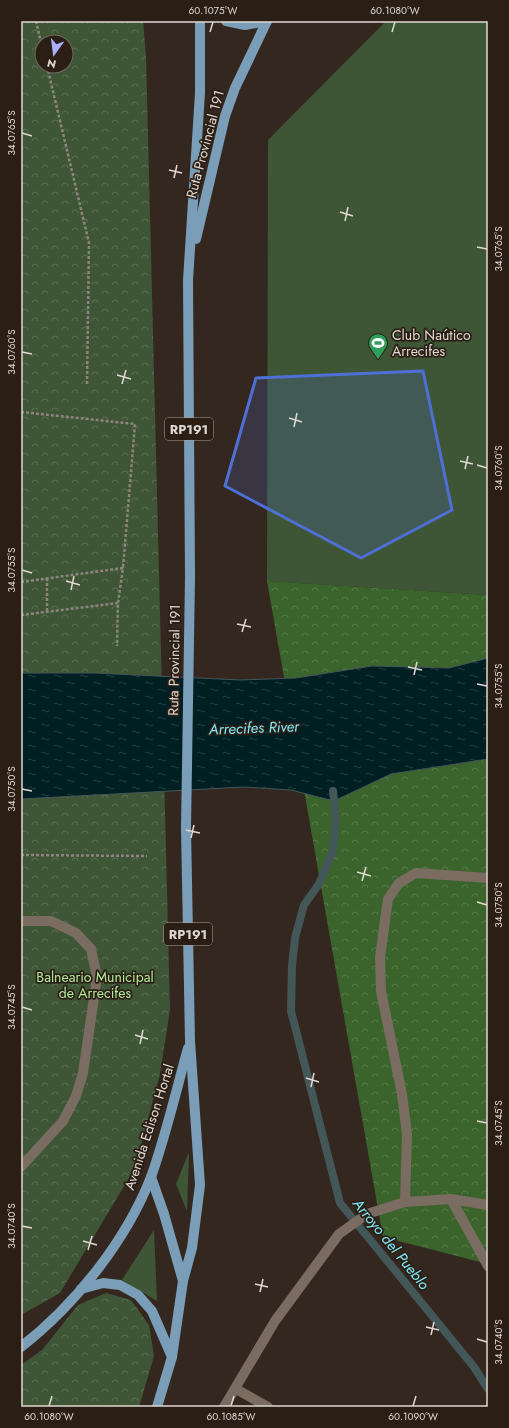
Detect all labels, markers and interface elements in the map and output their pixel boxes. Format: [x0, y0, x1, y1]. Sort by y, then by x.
text: 60.1075°W [189, 3, 238, 18]
text: 60.1080°W [370, 3, 420, 18]
north arrow [34, 34, 74, 74]
text: N [45, 55, 58, 73]
street label: Ruta Provincial 191 [181, 88, 229, 200]
text: 34.0765°S [4, 110, 19, 156]
text: 34.0765°S [491, 226, 506, 272]
place label: Club Naútico Arrecifes [392, 325, 471, 361]
text: 34.0760°S [4, 329, 19, 375]
sports icon: Club Naútico Arrecifes [367, 332, 389, 360]
road number: RP191 [165, 418, 213, 440]
text: 34.0760°S [491, 445, 506, 491]
text: 34.0755°S [4, 547, 19, 593]
street label: Ruta Provincial 191 [163, 604, 185, 716]
text: 34.0755°S [491, 663, 506, 709]
water label: Arrecifes River [208, 715, 300, 741]
text: 34.0750°S [4, 766, 19, 812]
text: 34.0750°S [491, 882, 506, 928]
road number: RP191 [164, 923, 212, 945]
park label: Balneario Municipal de Arrecifes [36, 967, 154, 1003]
text: 34.0745°S [4, 984, 19, 1030]
street label: Avenida Edison Hortal [119, 1061, 179, 1193]
text: 34.0745°S [491, 1100, 506, 1146]
water label: Arroyo del Pueblo [347, 1193, 435, 1294]
text: 34.0740°S [4, 1203, 19, 1249]
text: 34.0740°S [491, 1319, 506, 1365]
text: 60.1080°W [24, 1409, 74, 1424]
text: 60.1085°W [206, 1409, 256, 1424]
text: 60.1090°W [388, 1409, 438, 1424]

